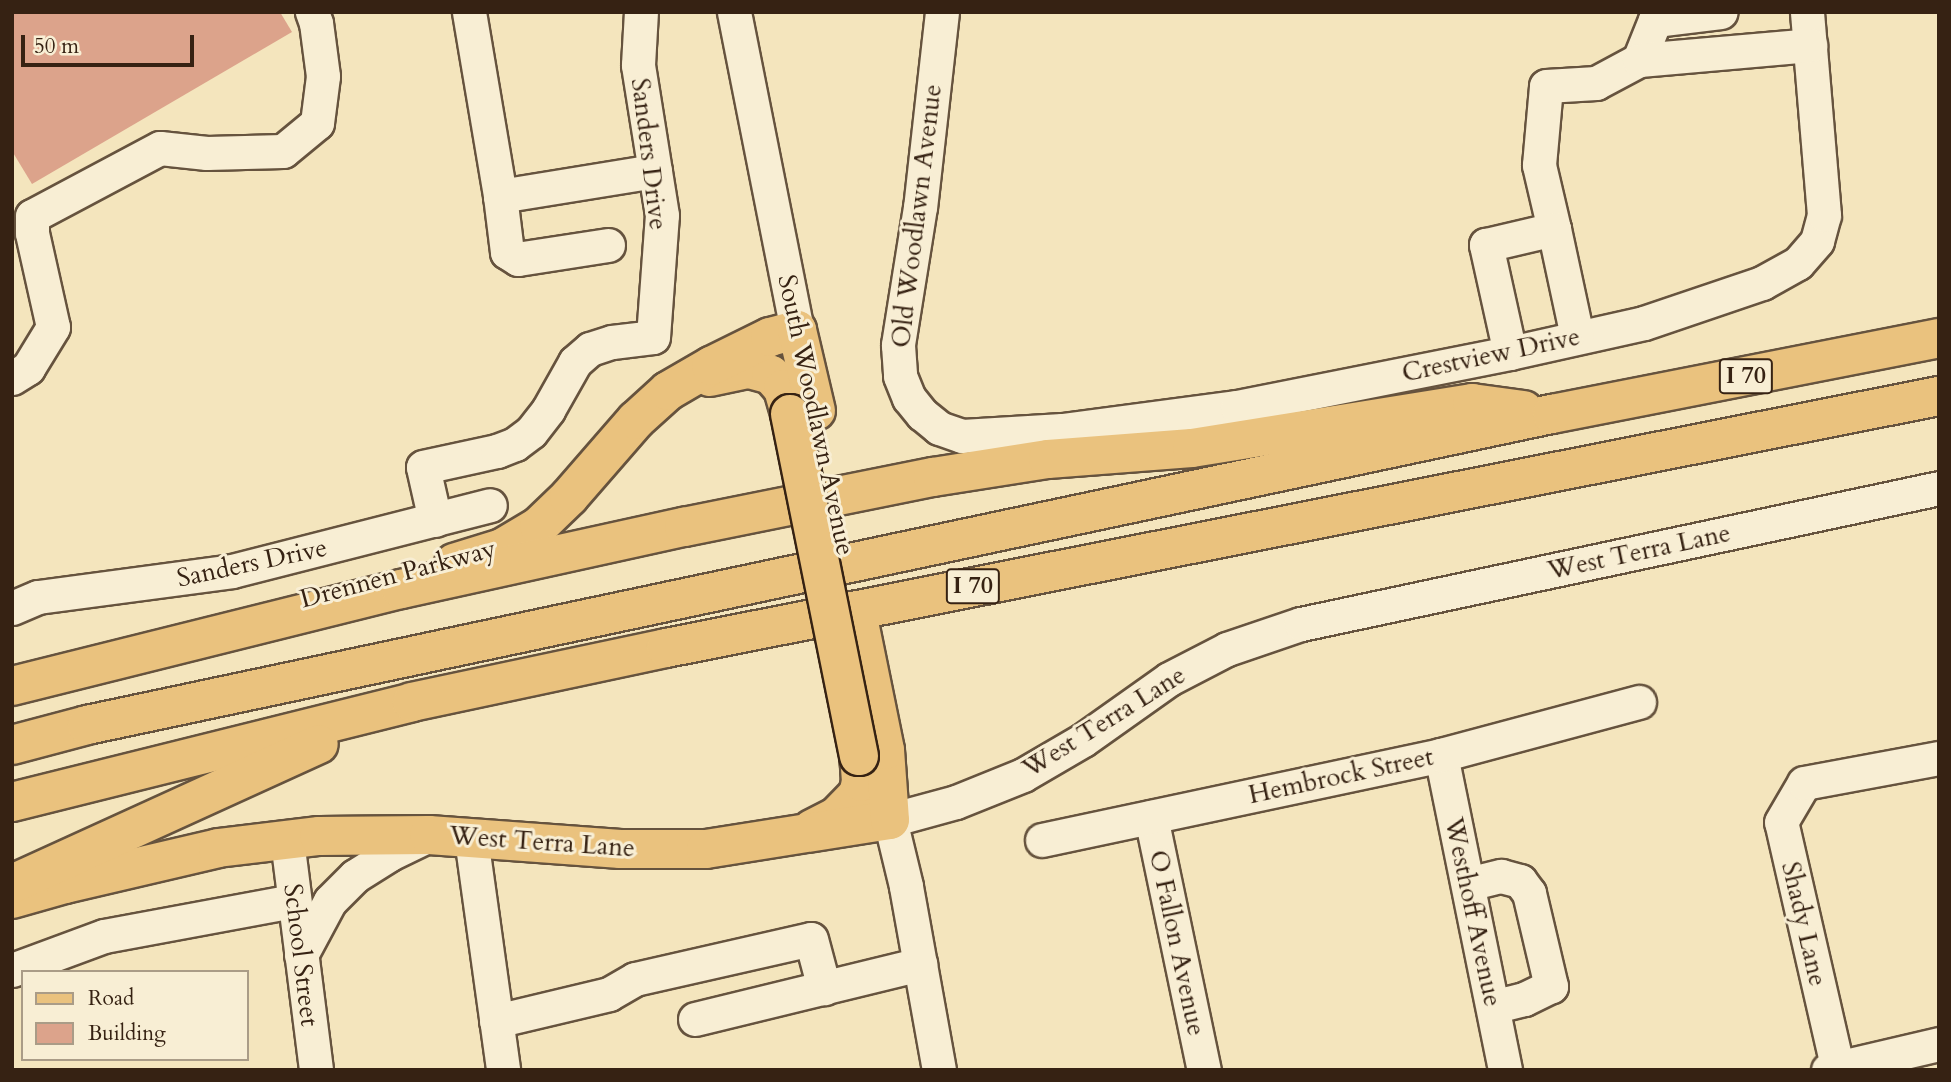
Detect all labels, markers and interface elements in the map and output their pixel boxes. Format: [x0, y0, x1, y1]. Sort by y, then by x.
scale bar [24, 21, 198, 65]
text: 50 m [34, 32, 79, 61]
street label: Sanders Drive [624, 76, 674, 232]
street label: Old Woodlawn Avenue [885, 82, 949, 350]
street label: South Woodlawn Avenue [771, 272, 861, 558]
street label: Crestview Drive [1399, 321, 1583, 389]
road number: I 70 [1718, 356, 1774, 396]
street label: West Terra Lane [1545, 517, 1733, 587]
street label: Sanders Drive [174, 532, 330, 594]
street label: Drennen Parkway [297, 533, 499, 615]
road number: I 70 [945, 566, 1001, 606]
street label: West Terra Lane [1017, 659, 1191, 785]
street label: Hembrock Street [1246, 741, 1436, 811]
street label: Westhoff Avenue [1438, 815, 1508, 1009]
street label: West Terra Lane [448, 820, 636, 864]
street label: O Fallon Avenue [1142, 847, 1212, 1039]
street label: Shady Lane [1775, 859, 1833, 989]
street label: School Street [277, 882, 325, 1028]
legend [21, 970, 248, 1061]
text: Road [88, 984, 134, 1013]
text: Building [88, 1019, 166, 1048]

